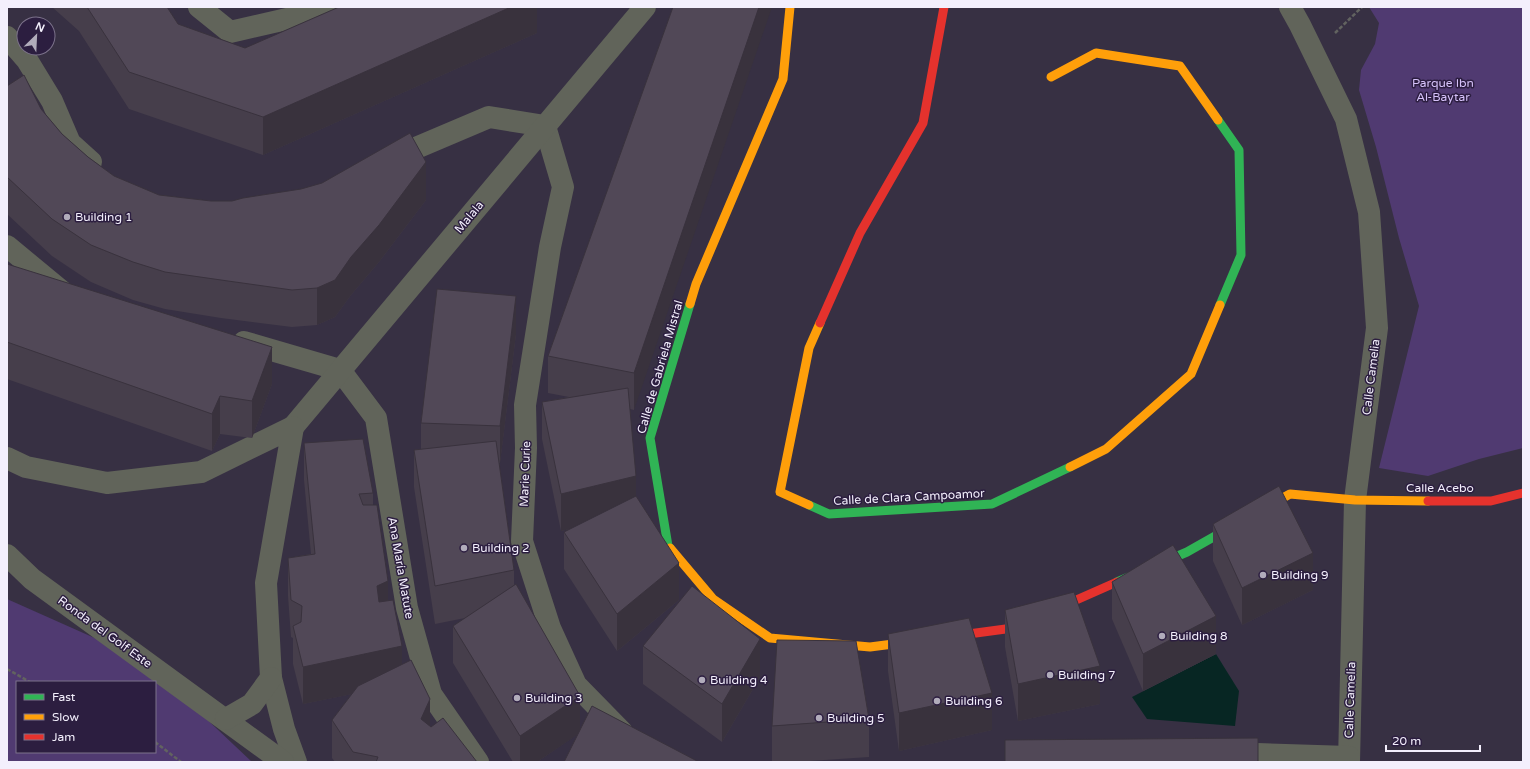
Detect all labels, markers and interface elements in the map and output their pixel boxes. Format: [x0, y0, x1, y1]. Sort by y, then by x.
north arrow [16, 16, 56, 56]
text: N [33, 20, 47, 35]
park label: Parque Ibn Al-Baytar [1412, 76, 1474, 104]
street label: Malala [451, 198, 487, 236]
place label: Building 1 [75, 210, 133, 224]
marker: Building 1 [62, 212, 72, 222]
street label: Calle de Gabriela Mistral [634, 299, 686, 435]
street label: Calle Camelia [1359, 338, 1383, 416]
street label: Marie Curie [517, 441, 533, 507]
street label: Calle Acebo [1406, 481, 1474, 495]
street label: Calle de Clara Campoamor [833, 486, 985, 508]
street label: Ana María Matute [385, 516, 417, 620]
place label: Building 2 [472, 541, 530, 555]
marker: Building 2 [459, 543, 469, 553]
place label: Building 9 [1271, 568, 1329, 582]
marker: Building 9 [1258, 570, 1268, 580]
street label: Ronda del Golf Este [55, 593, 155, 671]
place label: Building 8 [1170, 629, 1228, 643]
marker: Building 8 [1157, 631, 1167, 641]
street label: Calle Camelia [1342, 661, 1358, 739]
place label: Building 7 [1058, 668, 1116, 682]
marker: Building 7 [1045, 670, 1055, 680]
place label: Building 4 [710, 673, 768, 687]
marker: Building 4 [697, 675, 707, 685]
legend [16, 681, 156, 753]
text: Fast [52, 690, 76, 704]
place label: Building 3 [525, 691, 583, 705]
marker: Building 3 [512, 693, 522, 703]
place label: Building 6 [945, 694, 1003, 708]
marker: Building 6 [932, 696, 942, 706]
text: Slow [52, 710, 79, 724]
place label: Building 5 [827, 711, 885, 725]
marker: Building 5 [814, 713, 824, 723]
scale bar [1386, 727, 1480, 753]
text: Jam [52, 730, 75, 744]
text: 20 m [1392, 734, 1421, 748]

